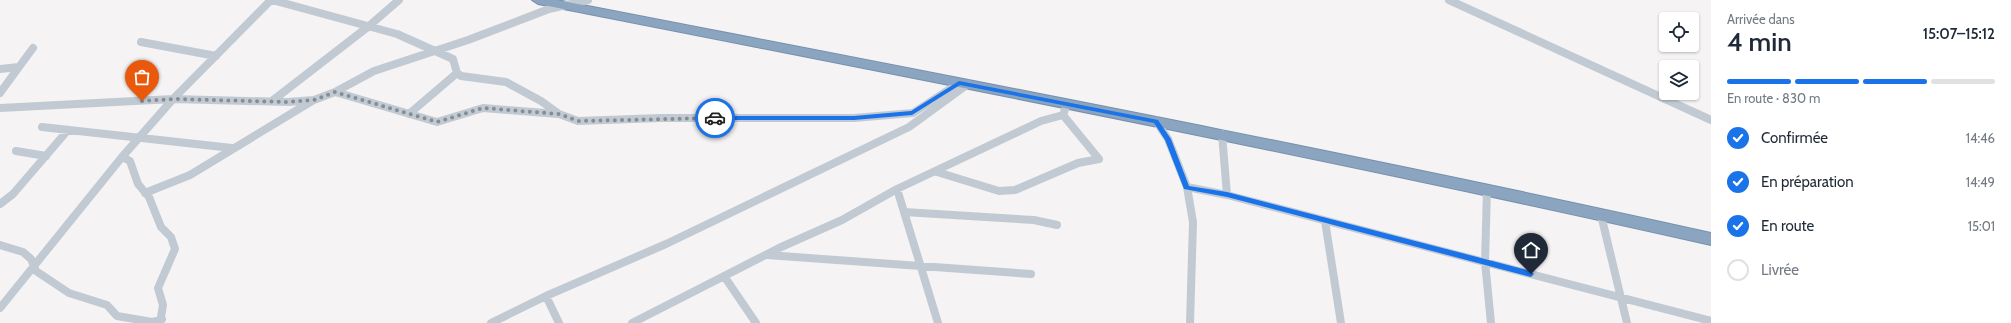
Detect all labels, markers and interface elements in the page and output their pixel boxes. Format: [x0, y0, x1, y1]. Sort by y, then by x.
text: Arrivée dans [1727, 11, 1795, 27]
map controls [1659, 12, 1699, 100]
button: locate [1659, 12, 1699, 52]
text: 15:07–15:12 [1923, 25, 1995, 43]
text: 4 min [1727, 26, 1792, 58]
pin [125, 60, 159, 101]
button: layers [1659, 60, 1699, 100]
icon: bag [131, 66, 153, 88]
text: En route · 830 m [1727, 90, 1820, 106]
courier [695, 98, 735, 138]
icon: car [704, 107, 726, 129]
icon: check [1727, 127, 1749, 149]
text: Confirmée [1761, 129, 1828, 147]
text: 14:46 [1966, 130, 1995, 146]
icon: check [1727, 171, 1749, 193]
text: En préparation [1761, 173, 1854, 191]
text: 14:49 [1966, 174, 1995, 190]
icon: check [1727, 215, 1749, 237]
text: En route [1761, 217, 1814, 235]
text: 15:01 [1968, 218, 1995, 234]
pin [1514, 233, 1548, 274]
icon: home [1520, 239, 1542, 261]
text: Livrée [1761, 261, 1799, 279]

